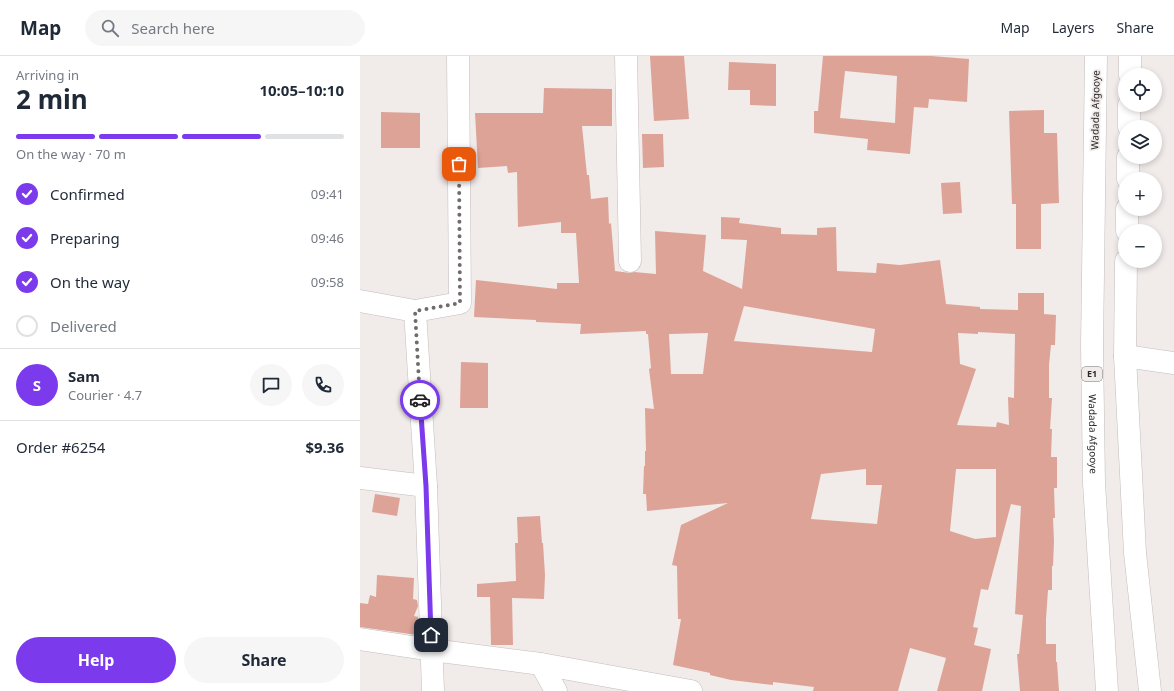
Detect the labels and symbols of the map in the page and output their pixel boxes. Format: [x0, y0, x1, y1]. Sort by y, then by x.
street label: Wadada Afgooye [1087, 70, 1103, 150]
pin [442, 147, 476, 181]
road number: E1 [1082, 367, 1102, 381]
courier [400, 380, 440, 420]
street label: Wadada Afgooye [1086, 394, 1101, 474]
pin [414, 618, 448, 652]

